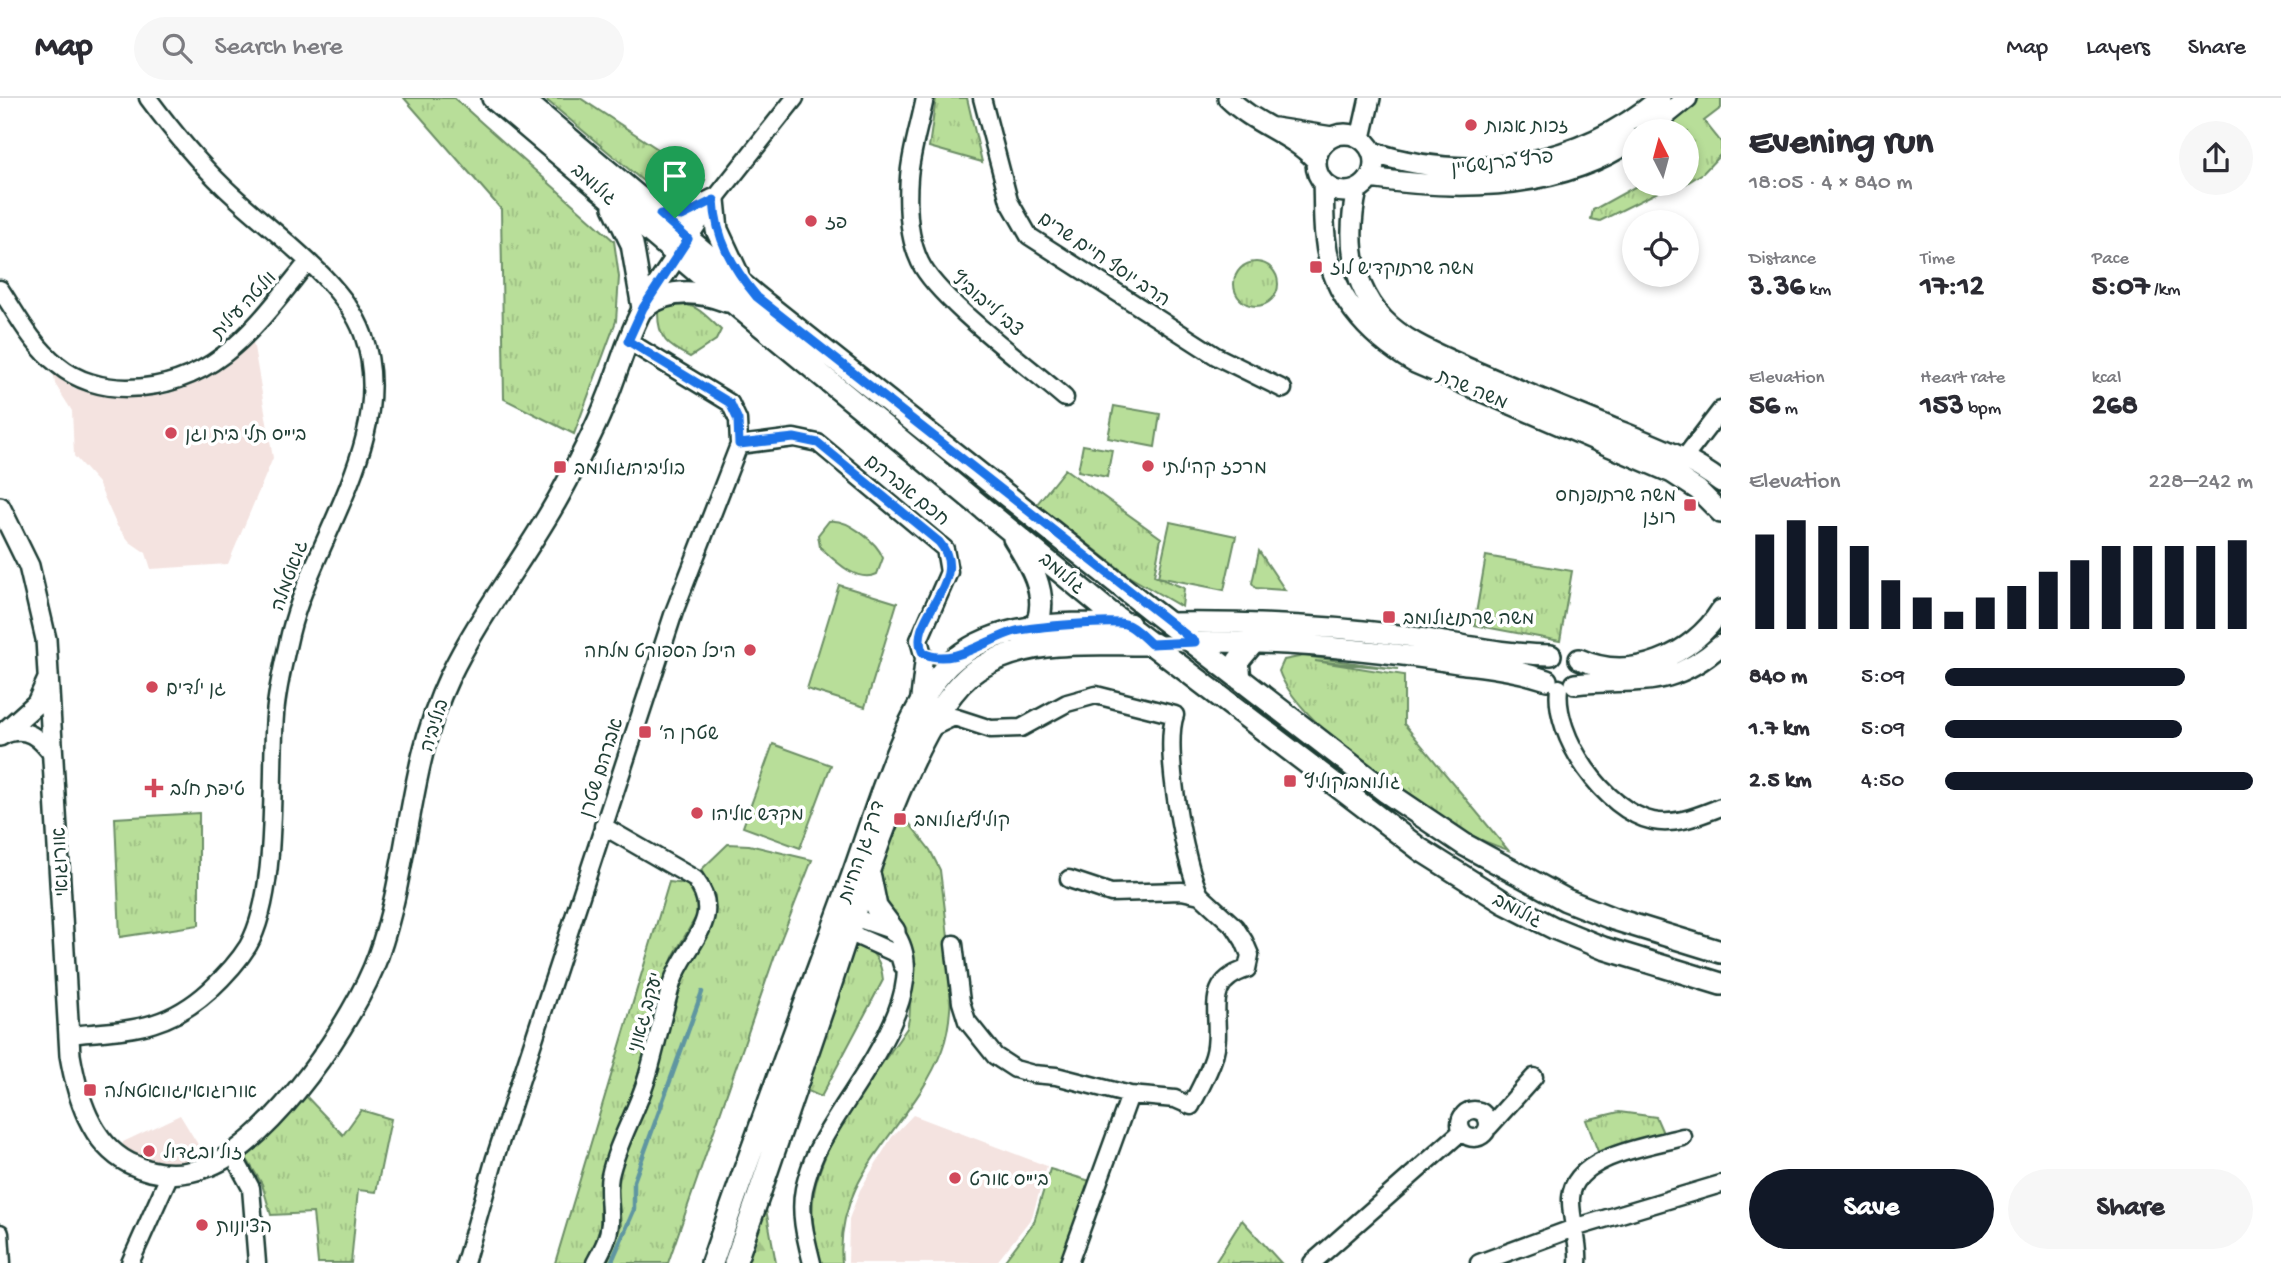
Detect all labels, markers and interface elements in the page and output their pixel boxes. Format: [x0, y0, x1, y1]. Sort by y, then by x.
search box [134, 17, 624, 80]
text: Map [35, 29, 92, 67]
icon: search [158, 29, 196, 67]
text: Search here [214, 33, 343, 64]
text: Map [2006, 34, 2048, 63]
text: Layers [2086, 34, 2150, 63]
text: Share [2188, 34, 2246, 63]
marker: זכות אבות [1463, 117, 1479, 133]
place label: זכות אבות [1484, 117, 1569, 140]
north arrow [1622, 119, 1699, 196]
map controls [1622, 119, 1699, 287]
button: share [2179, 121, 2253, 195]
text: Evening run [1749, 122, 1933, 166]
pin [645, 146, 705, 218]
street label: פרץ ברנשטיין [1450, 146, 1555, 182]
icon: arrive [656, 157, 694, 195]
street label: גולומב [565, 159, 621, 211]
text: 18:05 · 4 × 840 m [1749, 170, 1913, 197]
street label: הרב יוסף חיים שרים [1033, 208, 1174, 313]
button: locate [1622, 210, 1699, 287]
marker: פז [803, 213, 819, 229]
place label: פז [825, 213, 847, 236]
text: Distance [1749, 248, 1816, 271]
text: Time [1920, 248, 1955, 271]
text: Pace [2092, 248, 2129, 271]
place label: משה שרת/קדיש לוז [1330, 258, 1474, 282]
marker: משה שרת/קדיש לוז [1308, 259, 1324, 275]
street label: וולטה עילית [207, 267, 283, 346]
street label: צבי לייבוביץ [945, 267, 1027, 343]
text: 3.36 [1749, 271, 1805, 306]
text: 17:12 [1920, 271, 1984, 306]
text: 5:07 [2092, 271, 2150, 306]
text: km [1805, 279, 1831, 302]
text: /km [2150, 279, 2181, 302]
street label: משה שרת [1432, 366, 1510, 416]
text: Elevation [1749, 367, 1825, 390]
text: Heart rate [1920, 367, 2005, 390]
text: kcal [2092, 367, 2121, 390]
text: 56 [1749, 390, 1780, 425]
text: 153 [1920, 390, 1964, 425]
text: 268 [2092, 390, 2138, 425]
text: m [1780, 398, 1798, 421]
text: bpm [1964, 398, 2001, 421]
place label: בי"ס תלי בית וגן [185, 424, 306, 448]
marker: בי"ס תלי בית וגן [163, 425, 179, 441]
street label: חכם אברהם [859, 451, 952, 532]
place label: מרכז קהילתי [1162, 457, 1267, 481]
place label: בוליביה/גולומב [574, 458, 685, 482]
marker: מרכז קהילתי [1140, 458, 1156, 474]
marker: בוליביה/גולומב [552, 459, 568, 475]
text: Elevation [1749, 469, 1840, 496]
text: 228–242 m [2149, 469, 2253, 496]
place label: משה שרת/פנחס רוזן [1555, 486, 1676, 531]
marker: משה שרת/פנחס רוזן [1682, 497, 1698, 513]
street label: גואטמלה [267, 537, 315, 615]
street label: גולומב [1033, 548, 1089, 600]
place label: משה שרת/גולומב [1403, 608, 1534, 632]
marker: משה שרת/גולומב [1381, 609, 1397, 625]
place label: היכל הספורט מלחה [584, 641, 736, 665]
marker: היכל הספורט מלחה [742, 642, 758, 658]
text: 840 m [1749, 664, 1807, 691]
text: 5:09 [1861, 664, 1905, 691]
place label: גן ילדים [166, 678, 226, 702]
marker: גן ילדים [144, 679, 160, 695]
street label: בוליביה [416, 696, 456, 756]
street label: אברהם שטרן [576, 715, 630, 821]
text: 1.7 km [1749, 716, 1810, 743]
text: 5:09 [1861, 716, 1905, 743]
marker: שטרן ה׳ [637, 724, 653, 740]
place label: שטרן ה׳ [659, 724, 719, 747]
text: 2.5 km [1749, 768, 1812, 795]
text: 4:50 [1861, 768, 1904, 795]
place label: גולומב/קוליץ [1304, 772, 1400, 796]
marker: גולומב/קוליץ [1282, 773, 1298, 789]
marker: טיפת חלב [144, 778, 164, 798]
place label: טיפת חלב [170, 779, 245, 803]
street label: דרך גן החיות [835, 798, 892, 907]
place label: מקדש אליהו [711, 804, 804, 828]
marker: מקדש אליהו [689, 805, 705, 821]
place label: קוליץ/גולומב [914, 810, 1010, 834]
marker: קוליץ/גולומב [892, 811, 908, 827]
street label: אורוגואי [49, 827, 76, 897]
street label: גולומב [1488, 889, 1545, 935]
street label: יעקב גאוני [625, 970, 670, 1056]
place label: אורוגואי/גוואטמלה [104, 1081, 257, 1105]
marker: אורוגואי/גוואטמלה [82, 1082, 98, 1098]
place label: זול ובגדול [163, 1142, 242, 1166]
marker: זול ובגדול [141, 1143, 157, 1159]
button: Save [1749, 1169, 1994, 1249]
button: Share [2008, 1169, 2253, 1249]
marker: בי"ס אורט [947, 1170, 963, 1186]
place label: בי"ס אורט [969, 1170, 1049, 1193]
marker: הציונות [194, 1217, 210, 1233]
place label: הציונות [216, 1217, 272, 1240]

